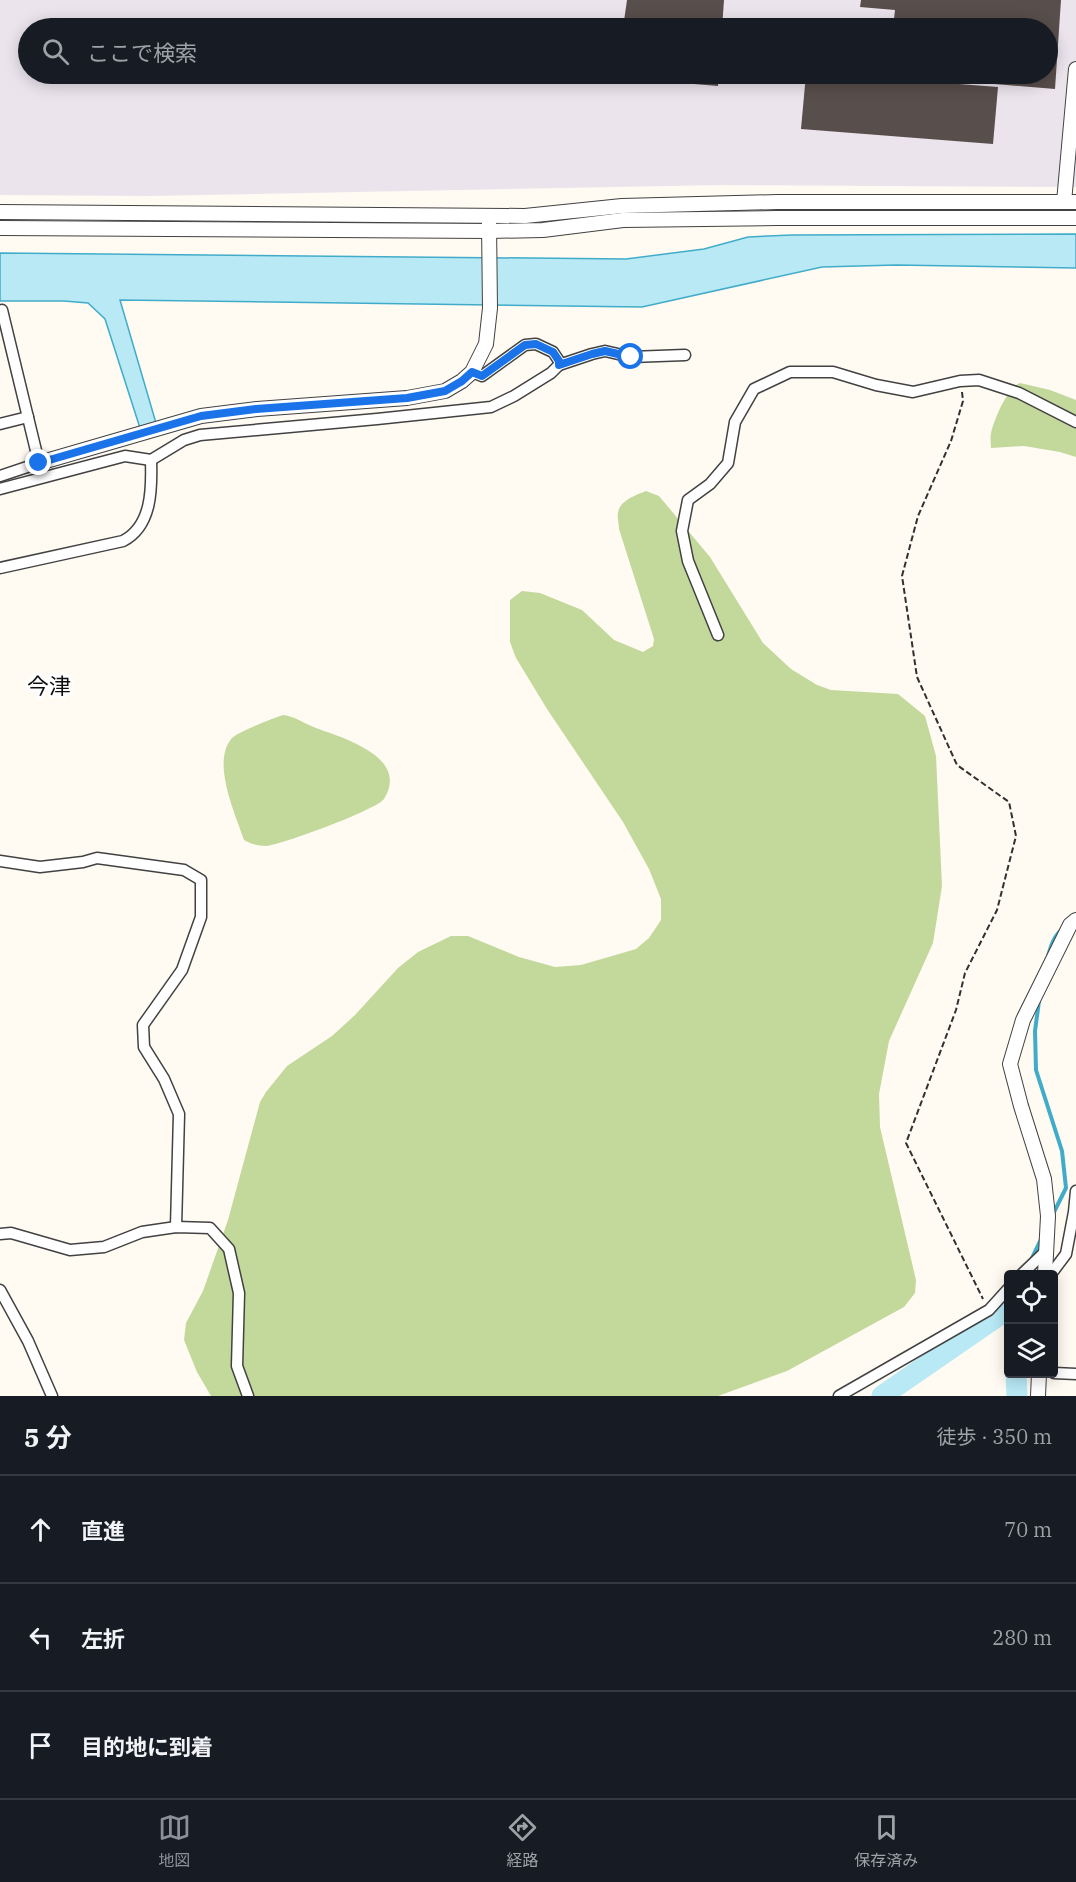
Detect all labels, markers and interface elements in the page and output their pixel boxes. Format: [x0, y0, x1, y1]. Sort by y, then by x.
search box [18, 18, 1058, 84]
icon: search [39, 35, 72, 68]
text: ここで検索 [87, 38, 197, 67]
route start [617, 343, 643, 369]
route end [25, 449, 51, 475]
district label: 今津 [27, 671, 71, 700]
map controls [1004, 1270, 1058, 1378]
button: locate [1004, 1270, 1058, 1324]
button: layers [1004, 1324, 1058, 1378]
text: 5 分 [24, 1420, 72, 1454]
text: 徒歩 · 350 m [937, 1423, 1052, 1450]
icon: ahead [24, 1513, 57, 1546]
text: 直進 [81, 1516, 125, 1545]
text: 70 m [1004, 1516, 1052, 1543]
icon: left [24, 1621, 57, 1654]
text: 左折 [81, 1624, 125, 1653]
text: 280 m [992, 1624, 1052, 1651]
icon: arrive [24, 1729, 57, 1762]
text: 目的地に到着 [81, 1732, 213, 1761]
tab: 地図 [158, 1811, 191, 1871]
tab: 経路 [506, 1811, 539, 1871]
tab: 保存済み [854, 1811, 918, 1871]

